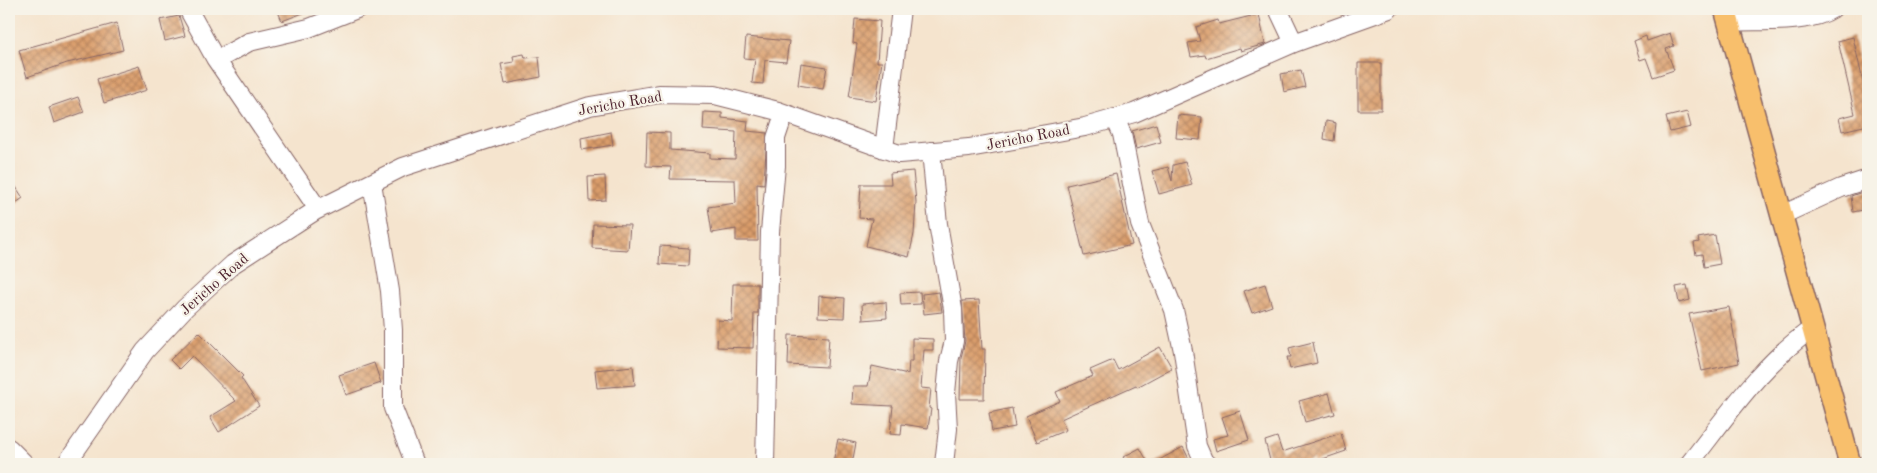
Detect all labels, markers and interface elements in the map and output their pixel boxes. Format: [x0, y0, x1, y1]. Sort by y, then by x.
street label: Jericho Road [577, 90, 664, 119]
street label: Jericho Road [985, 123, 1072, 154]
street label: Jericho Road [178, 251, 252, 319]

